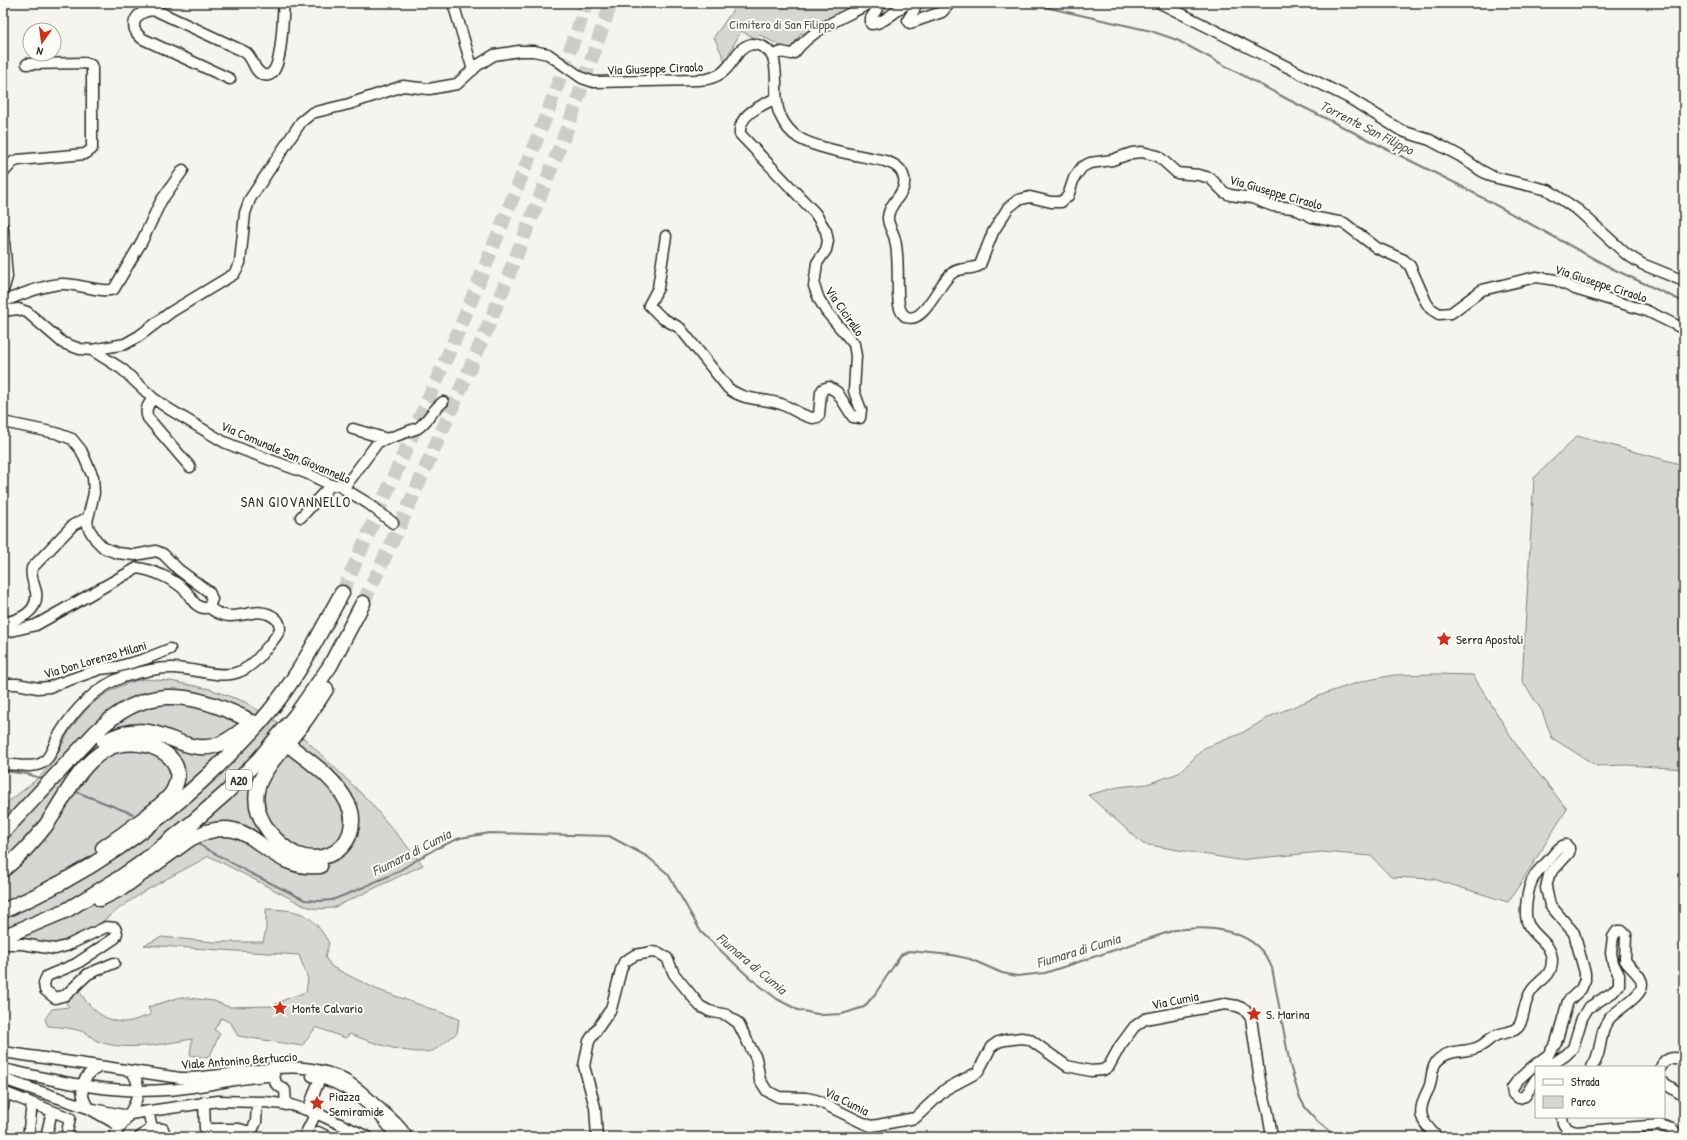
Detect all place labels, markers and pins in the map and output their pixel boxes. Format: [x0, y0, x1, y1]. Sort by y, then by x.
place icon: Serra Apostoli [1435, 630, 1453, 648]
place label: Serra Apostoli [1456, 630, 1523, 648]
place icon: Monte Calvario [271, 999, 289, 1017]
place label: Monte Calvario [292, 999, 363, 1017]
place icon: S. Marina [1245, 1005, 1263, 1023]
place label: S. Marina [1266, 1005, 1309, 1023]
place label: Piazza Semiramide [329, 1087, 384, 1120]
place icon: Piazza Semiramide [308, 1094, 326, 1112]

